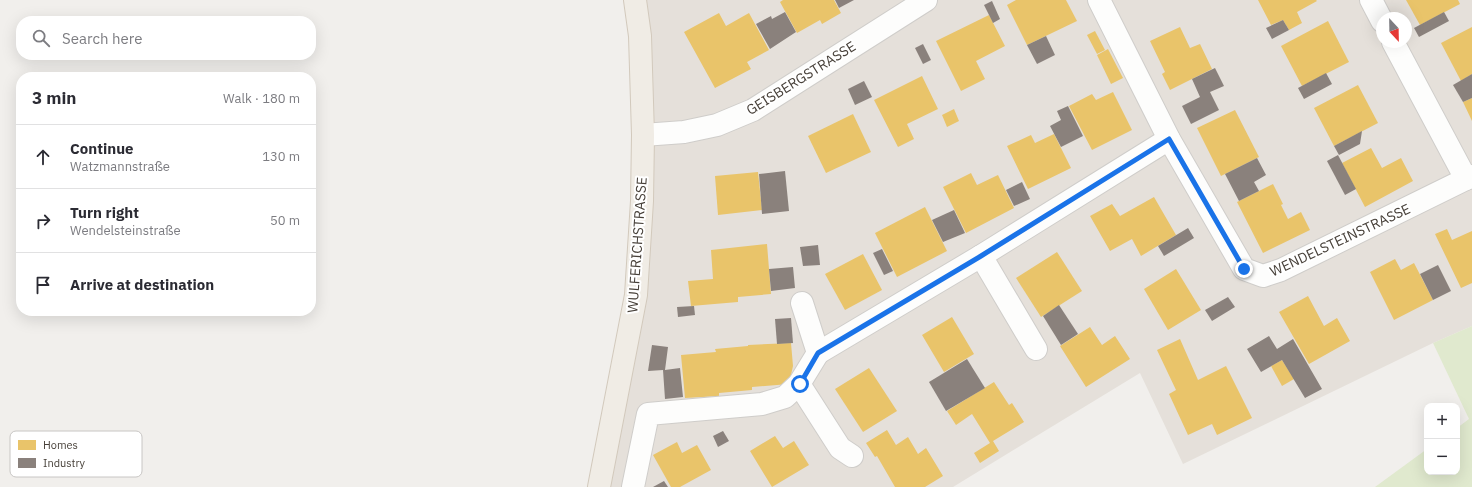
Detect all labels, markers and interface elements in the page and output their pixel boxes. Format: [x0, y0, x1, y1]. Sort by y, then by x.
north arrow [1376, 12, 1412, 48]
search box [16, 16, 316, 60]
icon: search [30, 27, 52, 49]
text: Search here [62, 29, 142, 48]
street label: GEISBERGSTRASSE [743, 37, 859, 119]
text: 3 min [32, 87, 76, 109]
text: Walk · 180 m [223, 90, 300, 107]
text: Continue [70, 139, 134, 158]
icon: ahead [32, 146, 54, 168]
text: 130 m [262, 148, 300, 165]
text: Watzmannstraße [70, 158, 170, 175]
street label: WULFERICHSTRASSE [623, 176, 651, 314]
street label: WENDELSTEINSTRASSE [1267, 200, 1413, 280]
text: Turn right [70, 203, 139, 222]
icon: right [32, 210, 54, 232]
text: 50 m [270, 212, 300, 229]
text: Wendelsteinstraße [70, 222, 181, 239]
route end [1235, 260, 1253, 278]
icon: arrive [32, 274, 54, 296]
text: Arrive at destination [70, 275, 214, 294]
route start [791, 375, 809, 393]
map controls [1424, 403, 1460, 475]
button: + [1424, 403, 1460, 439]
legend [10, 431, 142, 477]
text: Homes [43, 438, 78, 452]
button: − [1424, 439, 1460, 475]
text: Industry [43, 456, 86, 470]

